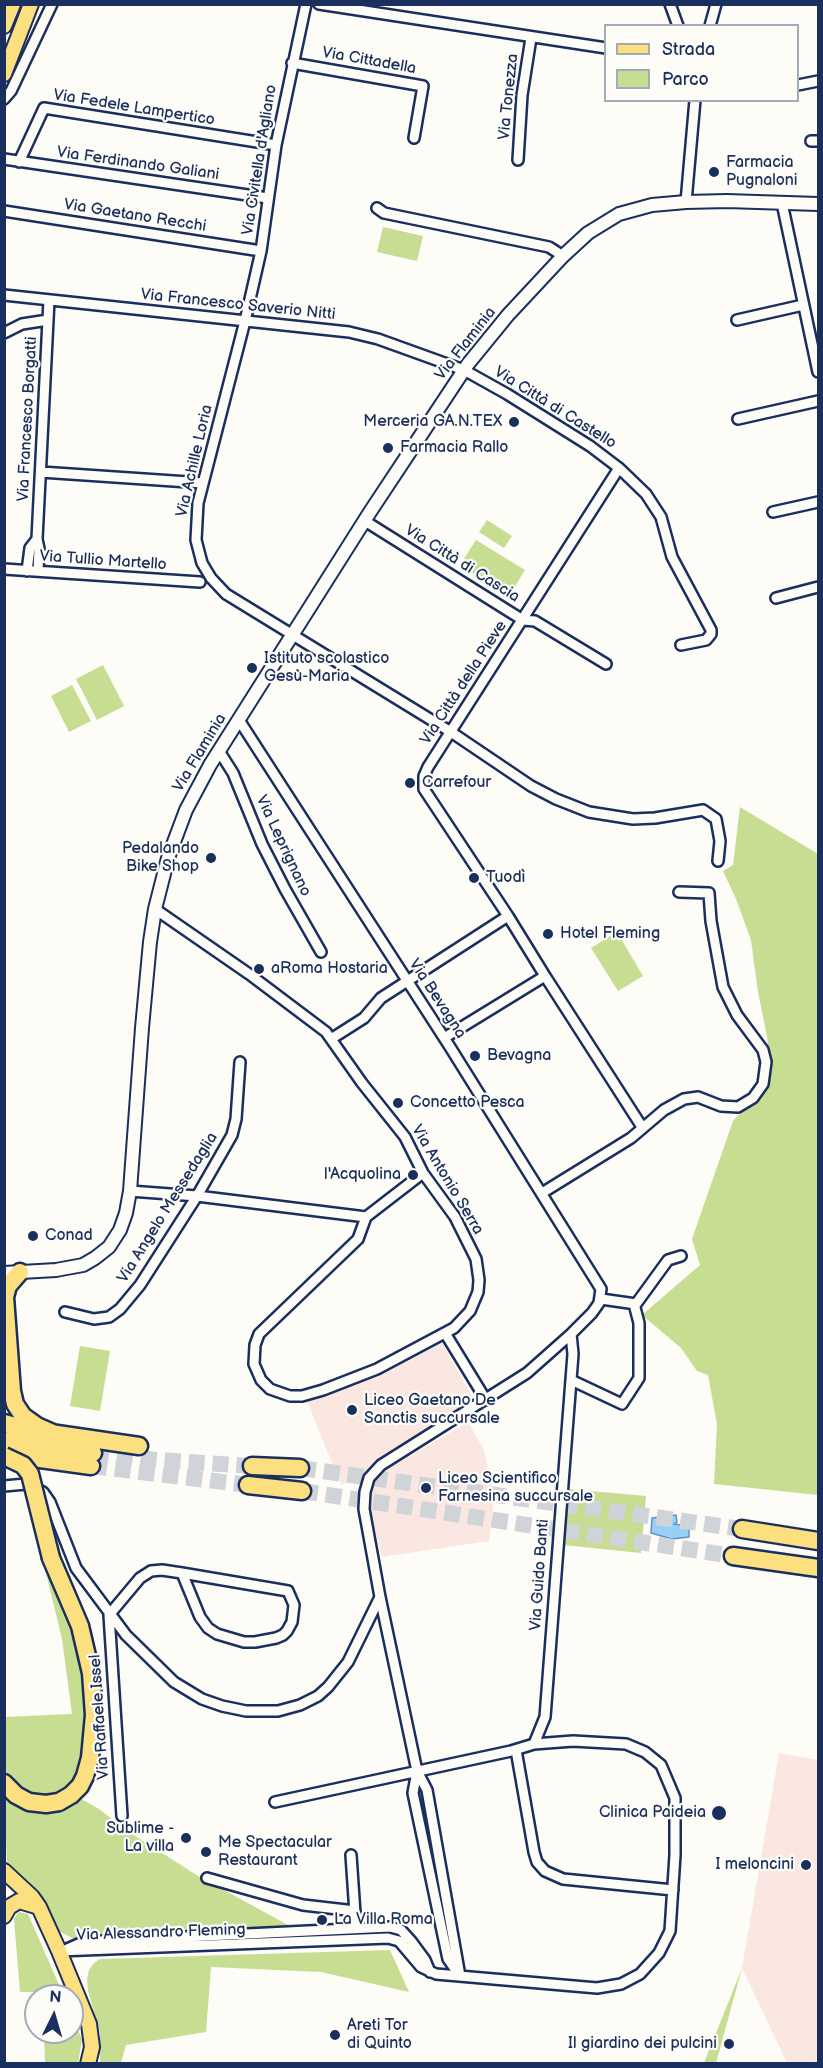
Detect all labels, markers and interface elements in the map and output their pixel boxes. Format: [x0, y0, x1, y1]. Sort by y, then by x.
legend [604, 24, 799, 102]
text: Strada [662, 39, 715, 60]
street label: Via Cittadella [320, 43, 418, 79]
street label: Via Tonezza [495, 53, 523, 141]
text: Parco [662, 69, 709, 90]
street label: Via Civitella d'Agliano [239, 83, 281, 237]
street label: Via Fedele Lampertico [52, 86, 216, 130]
street label: Via Ferdinando Galiani [56, 143, 220, 185]
place label: Farmacia Pugnaloni [726, 153, 798, 191]
marker: Farmacia Pugnaloni [707, 165, 721, 179]
street label: Via Gaetano Recchi [62, 195, 208, 237]
street label: Via Francesco Saverio Nitti [140, 285, 336, 325]
street label: Via Flaminia [431, 303, 501, 385]
street label: Via Francesco Borgatti [14, 336, 42, 502]
street label: Via Città di Castello [490, 363, 620, 453]
street label: Via Achille Loria [173, 403, 217, 519]
place label: Merceria GA.N.TEX [363, 412, 502, 432]
marker: Merceria GA.N.TEX [507, 415, 521, 429]
place label: Farmacia Rallo [400, 438, 508, 458]
marker: Farmacia Rallo [381, 441, 395, 455]
street label: Via Città di Cascia [401, 521, 523, 607]
street label: Via Tullio Martello [39, 547, 167, 575]
street label: Via Città della Pieve [417, 617, 511, 749]
place label: Istituto scolastico Gesù-Maria [264, 649, 389, 687]
marker: Istituto scolastico Gesù-Maria [245, 661, 259, 675]
street label: Via Flaminia [169, 710, 231, 796]
place label: Carrefour [422, 773, 491, 793]
marker: Carrefour [403, 776, 417, 790]
street label: Via Leprignano [251, 792, 315, 900]
place label: Pedalando Bike Shop [122, 839, 199, 877]
marker: Pedalando Bike Shop [204, 851, 218, 865]
place label: Tuodì [486, 868, 525, 888]
marker: Tuodì [467, 871, 481, 885]
place label: Hotel Fleming [560, 924, 660, 944]
marker: Hotel Fleming [541, 927, 555, 941]
street label: Via Bevagna [404, 956, 470, 1042]
place label: aRoma Hostaria [271, 959, 388, 979]
marker: aRoma Hostaria [252, 962, 266, 976]
place label: Bevagna [487, 1046, 551, 1066]
marker: Bevagna [468, 1049, 482, 1063]
place label: Concetto Pesca [410, 1093, 525, 1113]
marker: Concetto Pesca [391, 1096, 405, 1110]
street label: Via Antonio Serra [407, 1121, 487, 1239]
street label: Via Angelo Messedaglia [114, 1129, 222, 1287]
place label: l'Acquolina [324, 1165, 401, 1185]
marker: l'Acquolina [406, 1168, 420, 1182]
place label: Conad [45, 1226, 93, 1246]
marker: Conad [26, 1229, 40, 1243]
place label: Liceo Gaetano De Sanctis succursale [364, 1391, 500, 1429]
marker: Liceo Gaetano De Sanctis succursale [345, 1403, 359, 1417]
place label: Liceo Scientifico Farnesina succursale [438, 1469, 593, 1507]
marker: Liceo Scientifico Farnesina succursale [419, 1481, 433, 1495]
street label: Via Guido Banti [527, 1518, 553, 1632]
street label: Via Raffaele Issel [86, 1654, 114, 1780]
place label: Clinica Paideia [599, 1803, 706, 1823]
marker: Clinica Paideia [710, 1804, 728, 1822]
place label: Sublime - La villa [106, 1819, 174, 1857]
marker: Sublime - La villa [179, 1831, 193, 1845]
place label: Me Spectacular Restaurant [218, 1833, 332, 1871]
marker: Me Spectacular Restaurant [199, 1845, 213, 1859]
place label: I meloncini [715, 1855, 794, 1875]
marker: I meloncini [799, 1858, 813, 1872]
place label: La Villa Roma [334, 1910, 433, 1930]
marker: La Villa Roma [315, 1913, 329, 1927]
street label: Via Alessandro Fleming [76, 1920, 246, 1946]
north arrow [24, 1984, 84, 2044]
text: N [49, 1988, 62, 2008]
place label: Areti Tor di Quinto [347, 2016, 412, 2054]
marker: Areti Tor di Quinto [328, 2028, 342, 2042]
place label: Il giardino dei pulcini [568, 2034, 717, 2054]
marker: Il giardino dei pulcini [722, 2037, 736, 2051]

